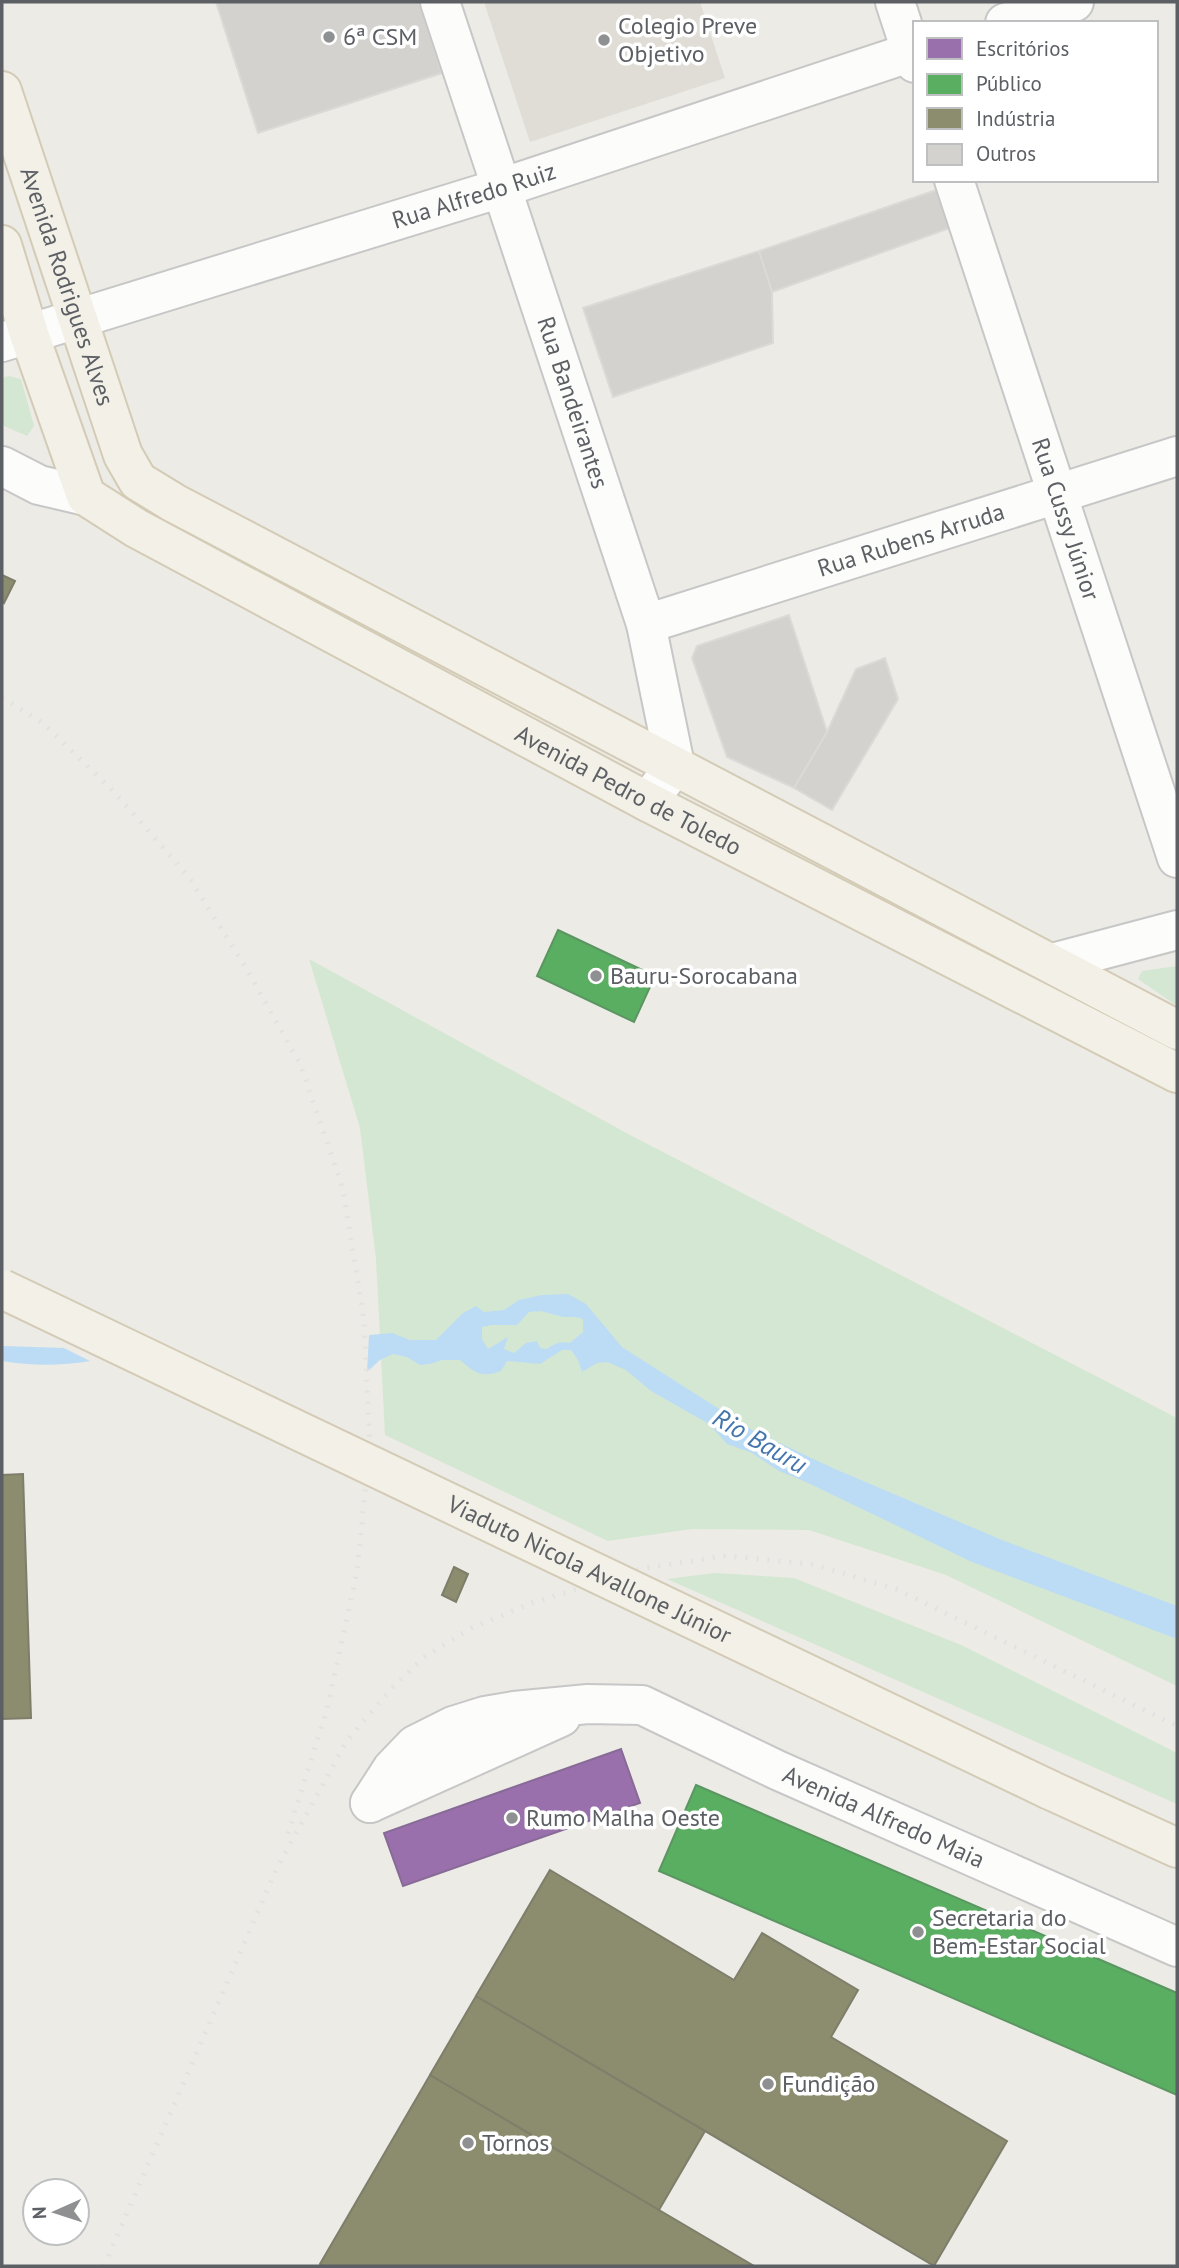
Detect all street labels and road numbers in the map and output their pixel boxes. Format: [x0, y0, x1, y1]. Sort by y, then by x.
street label: Rua Alfredo Ruiz [388, 155, 560, 236]
street label: Avenida Rodrigues Alves [13, 163, 122, 410]
street label: Rua Bandeirantes [530, 312, 616, 492]
street label: Rua Cussy Júnior [1025, 434, 1107, 604]
street label: Rua Rubens Arruda [813, 496, 1008, 584]
street label: Avenida Pedro de Toledo [510, 718, 747, 862]
street label: Viaduto Nicola Avallone Júnior [442, 1488, 737, 1650]
street label: Avenida Alfredo Maia [778, 1759, 990, 1875]

